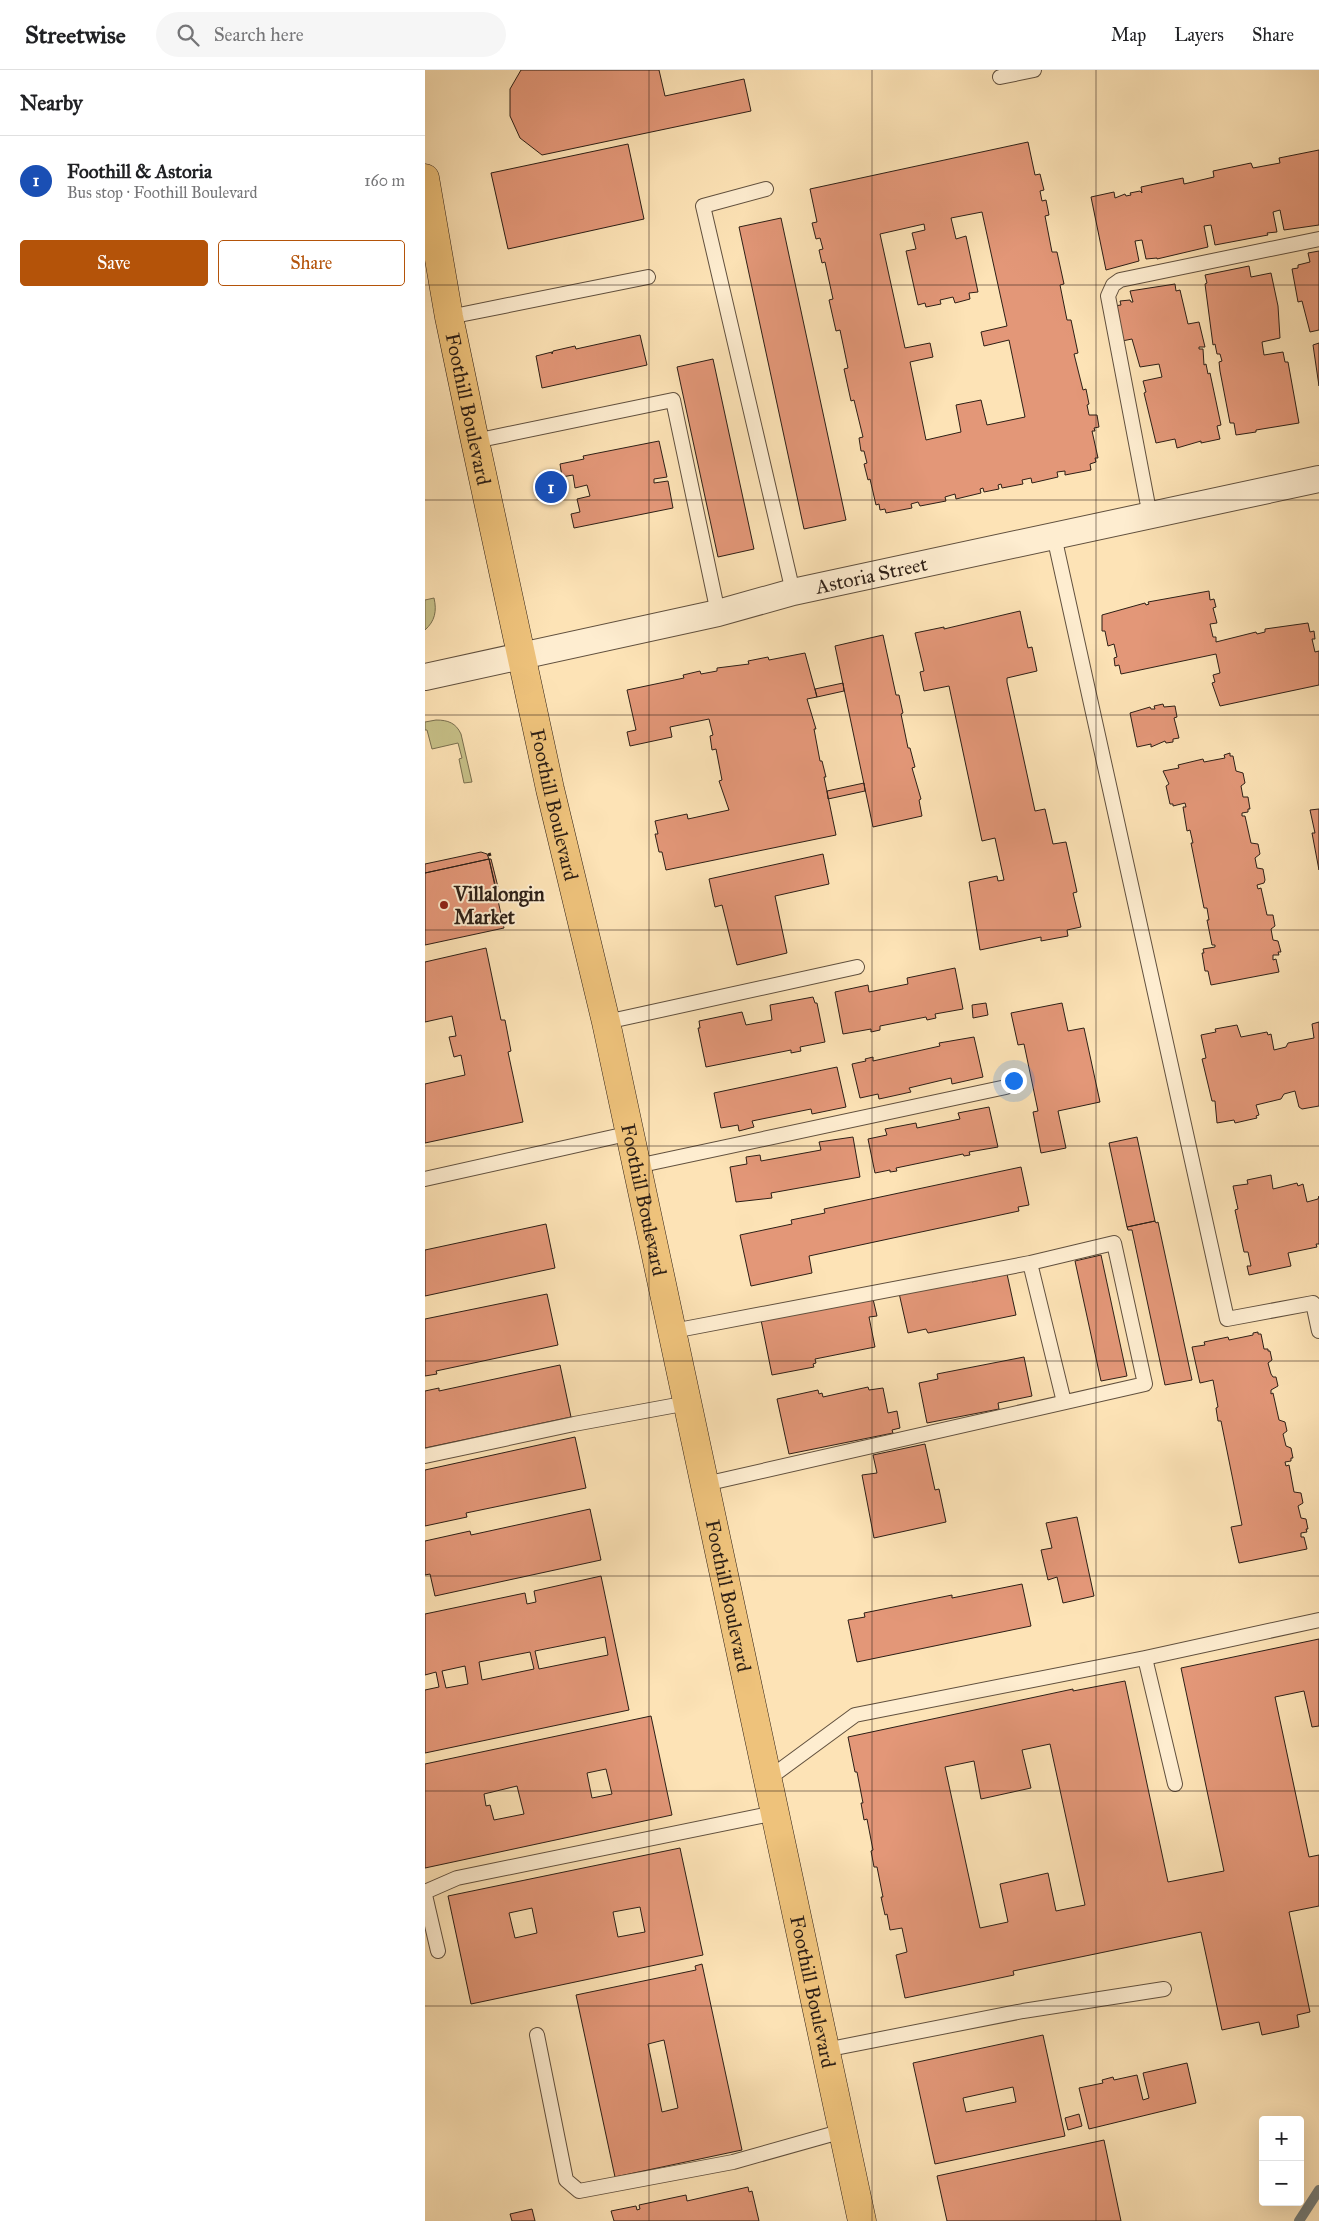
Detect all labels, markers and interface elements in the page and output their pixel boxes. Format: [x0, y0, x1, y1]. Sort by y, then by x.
search box [156, 12, 506, 57]
text: Streetwise [25, 20, 126, 50]
icon: search [174, 21, 202, 49]
text: Search here [214, 23, 304, 46]
text: Map [1111, 24, 1146, 46]
text: Layers [1174, 24, 1224, 46]
text: Share [1252, 24, 1294, 46]
text: Nearby [20, 90, 83, 116]
text: Foothill & Astoria [67, 160, 212, 183]
text: 1 [33, 171, 39, 190]
text: 160 m [364, 171, 405, 190]
text: Bus stop · Foothill Boulevard [67, 183, 258, 202]
button: Save [20, 240, 208, 286]
button: Share [218, 240, 405, 286]
street label: Foothill Boulevard [441, 331, 496, 487]
pin: 1 [535, 468, 567, 506]
street label: Astoria Street [812, 551, 929, 599]
street label: Foothill Boulevard [525, 727, 584, 883]
place label: Villalongin Market [453, 882, 545, 929]
marker: Villalongin Market [438, 899, 450, 911]
your location [1001, 1068, 1027, 1094]
street label: Foothill Boulevard [616, 1121, 672, 1278]
street label: Foothill Boulevard [701, 1517, 756, 1674]
street label: Foothill Boulevard [785, 1913, 841, 2070]
map controls [1259, 2116, 1304, 2206]
button: + [1259, 2116, 1304, 2161]
button: − [1259, 2161, 1304, 2206]

